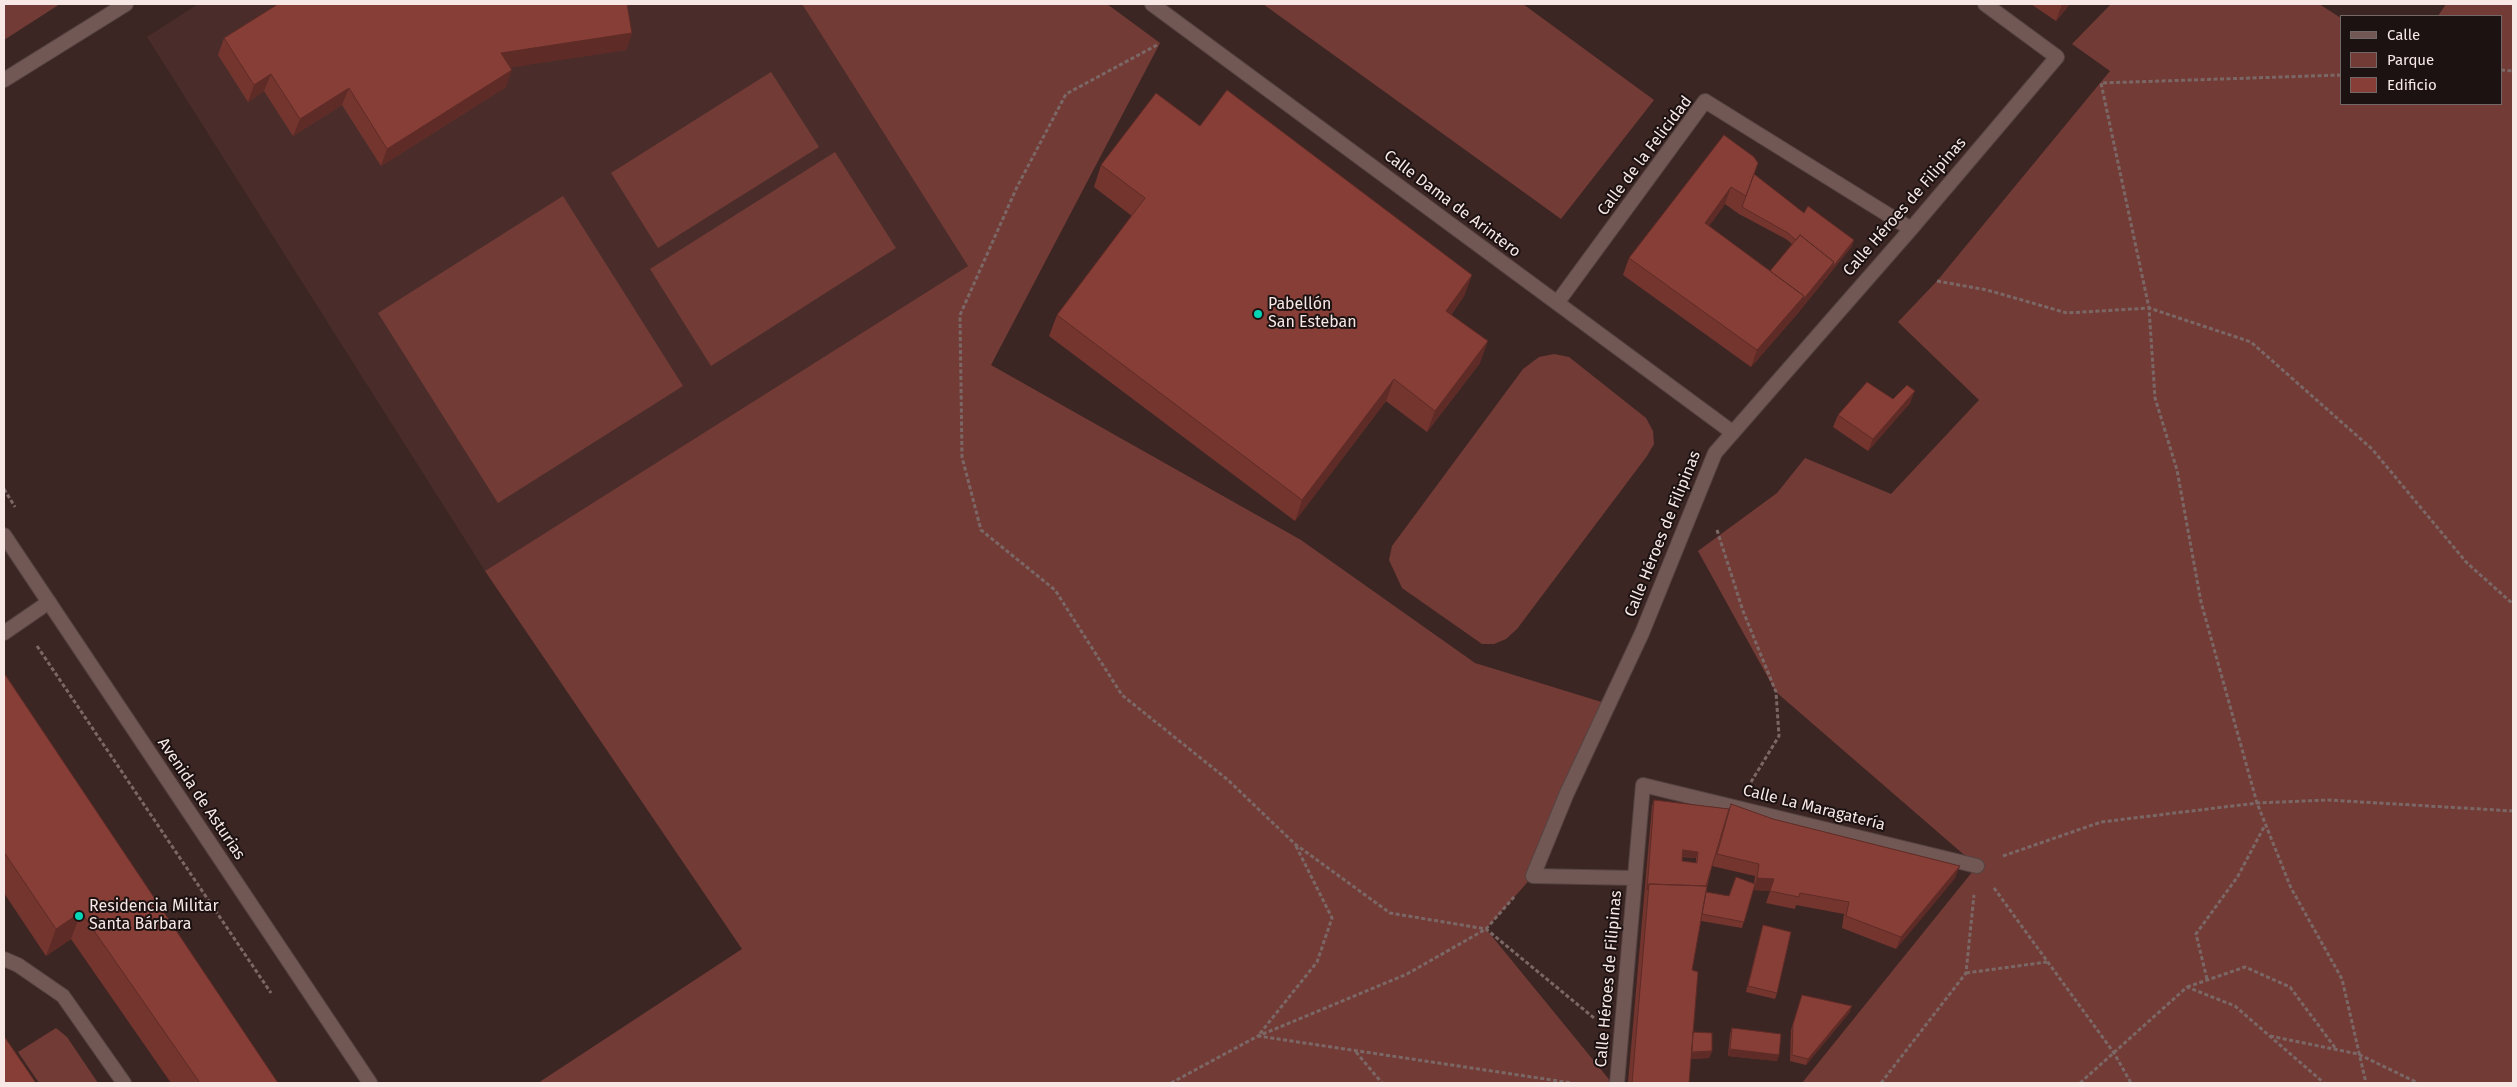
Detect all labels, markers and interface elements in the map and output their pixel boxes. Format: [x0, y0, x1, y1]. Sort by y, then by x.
legend [2340, 15, 2502, 105]
text: Calle [2387, 26, 2420, 44]
text: Parque [2387, 51, 2434, 69]
text: Edificio [2387, 76, 2437, 94]
street label: Calle de la Felicidad [1594, 92, 1696, 220]
street label: Calle Héroes de Filipinas [1839, 134, 1971, 280]
street label: Calle Dama de Arintero [1380, 146, 1524, 262]
place label: Pabellón San Esteban [1268, 295, 1357, 333]
marker: Pabellón San Esteban [1252, 308, 1264, 320]
street label: Calle Héroes de Filipinas [1621, 448, 1705, 620]
street label: Avenida de Asturias [153, 734, 249, 864]
street label: Calle La Maragatería [1741, 781, 1887, 835]
street label: Calle Héroes de Filipinas [1592, 890, 1626, 1068]
place label: Residencia Militar Santa Bárbara [89, 897, 219, 935]
marker: Residencia Militar Santa Bárbara [73, 910, 85, 922]

